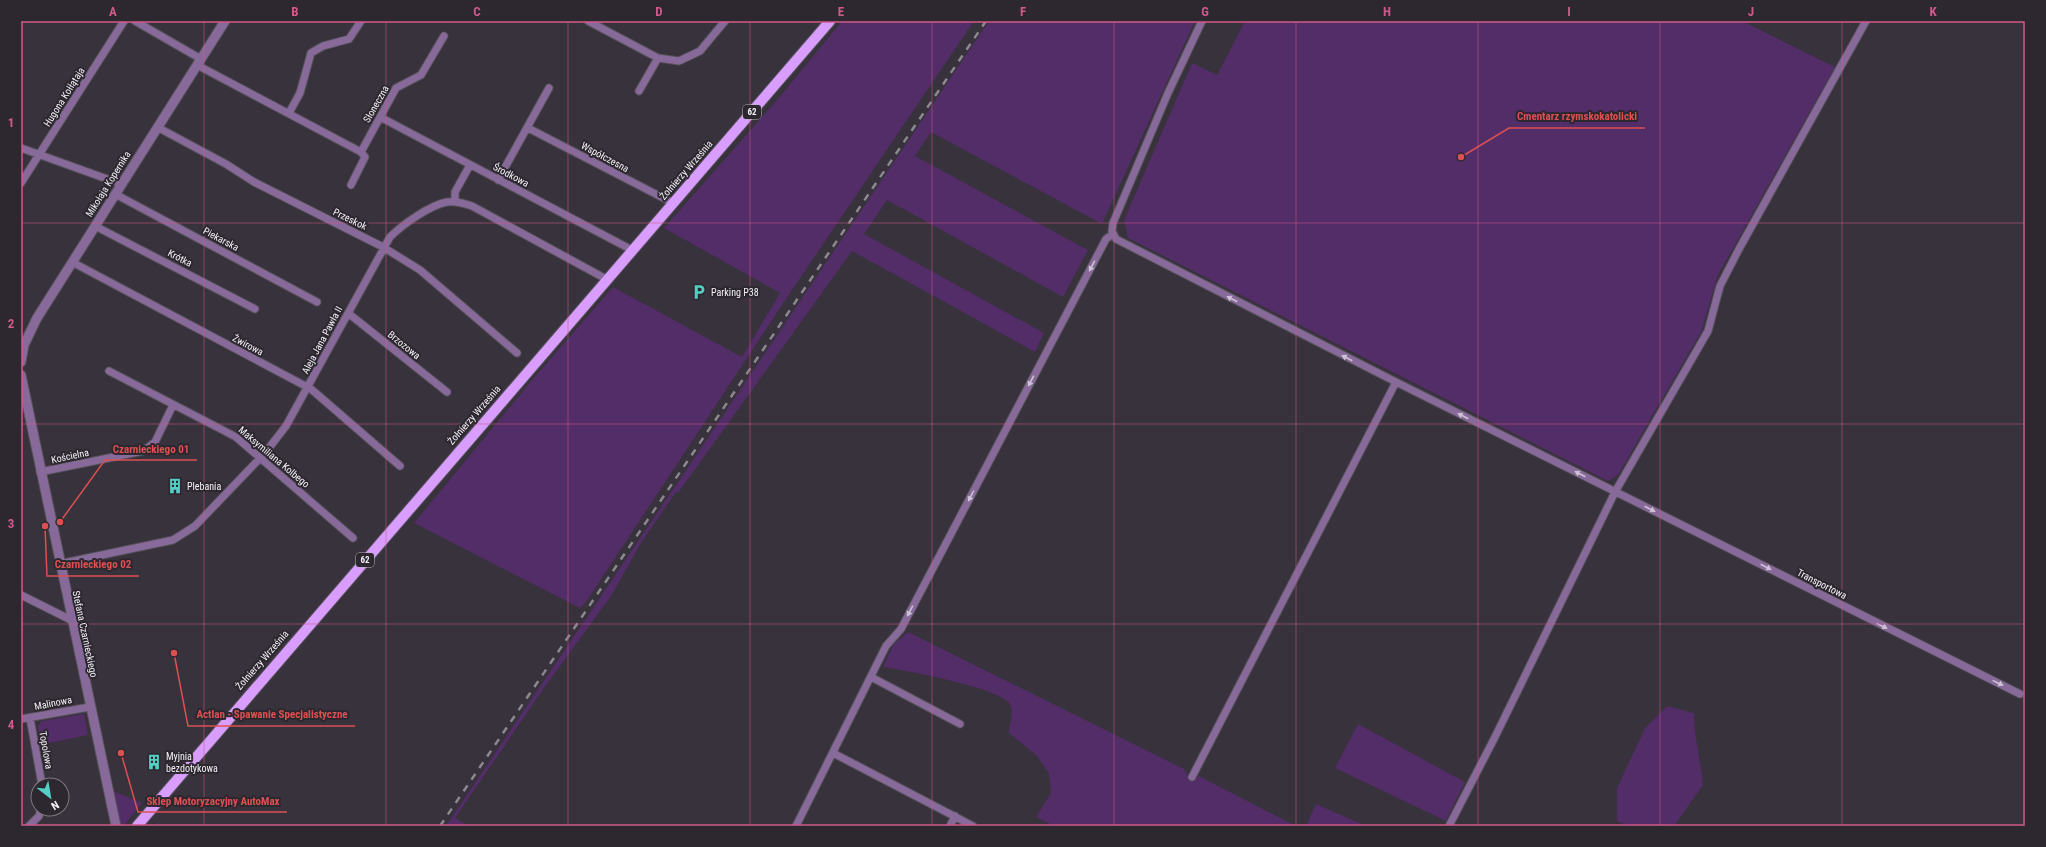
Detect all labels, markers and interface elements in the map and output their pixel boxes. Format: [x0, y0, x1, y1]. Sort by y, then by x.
text: A [109, 4, 117, 19]
text: B [291, 4, 299, 19]
text: C [473, 4, 481, 19]
text: D [655, 4, 663, 19]
text: E [838, 4, 845, 19]
text: F [1020, 4, 1026, 19]
text: G [1201, 4, 1209, 19]
text: H [1383, 4, 1391, 19]
text: I [1567, 4, 1571, 19]
text: J [1748, 4, 1754, 19]
text: K [1929, 4, 1937, 19]
street label: Hugona Kołłątaja [41, 65, 87, 129]
street label: Słoneczna [361, 83, 391, 124]
road number: 62 [743, 105, 761, 119]
callout: Cmentarz rzymskokatolicki [1509, 105, 1645, 128]
text: Cmentarz rzymskokatolicki [1517, 110, 1637, 123]
text: 1 [8, 115, 14, 130]
street label: Żołnierzy Września [657, 137, 715, 202]
street label: Współczesna [579, 140, 631, 174]
street label: Mikołaja Kopernika [83, 149, 133, 219]
street label: Środkowa [491, 160, 531, 189]
street label: Przeskok [331, 206, 369, 232]
street label: Piekarska [201, 225, 241, 253]
street label: Krótka [166, 247, 194, 269]
one-way arrow [1089, 260, 1095, 272]
parking icon: Parking P38 [690, 283, 708, 301]
place label: Parking P38 [711, 287, 759, 298]
one-way arrow [1226, 296, 1237, 302]
street label: Aleja Jana Pawła II [300, 304, 344, 376]
text: 2 [8, 316, 15, 331]
street label: Brzozowa [386, 329, 423, 361]
street label: Żwirowa [231, 331, 266, 358]
one-way arrow [1342, 355, 1353, 361]
one-way arrow [1028, 375, 1035, 387]
street label: Żołnierzy Września [445, 382, 503, 447]
one-way arrow [1458, 413, 1469, 419]
street label: Maksymiliana Kolbego [236, 424, 312, 490]
callout: Czarnieckiego 01 [105, 437, 197, 460]
text: Czarnieckiego 01 [113, 443, 189, 456]
street label: Kościelna [50, 447, 90, 465]
one-way arrow [1574, 471, 1586, 477]
building icon: Plebania [166, 477, 184, 495]
place label: Plebania [187, 481, 221, 492]
one-way arrow [968, 490, 974, 502]
one-way arrow [1644, 506, 1655, 512]
text: 3 [8, 516, 14, 531]
callout: Czarnieckiego 02 [47, 553, 139, 576]
road number: 62 [356, 553, 374, 567]
text: Czarnieckiego 02 [55, 558, 132, 571]
one-way arrow [1760, 564, 1772, 571]
street label: Transportowa [1795, 567, 1849, 601]
street label: Stefana Czarnieckiego [70, 590, 100, 678]
one-way arrow [907, 605, 913, 617]
one-way arrow [1876, 622, 1888, 629]
street label: Żołnierzy Września [233, 627, 291, 692]
one-way arrow [1993, 680, 2004, 687]
street label: Malinowa [33, 694, 73, 712]
callout: Actlan - Spawanie Specjalistyczne [188, 703, 355, 726]
text: Actlan - Spawanie Specjalistyczne [196, 708, 348, 721]
text: 4 [8, 717, 15, 732]
street label: Topolowa [37, 730, 55, 770]
place label: Myjnia bezdotykowa [166, 751, 218, 774]
building icon: Myjnia bezdotykowa [145, 753, 163, 771]
north arrow [30, 777, 70, 817]
callout: Sklep Motoryzacyjny AutoMax [138, 789, 287, 812]
text: Sklep Motoryzacyjny AutoMax [146, 795, 280, 808]
text: N [48, 798, 61, 813]

